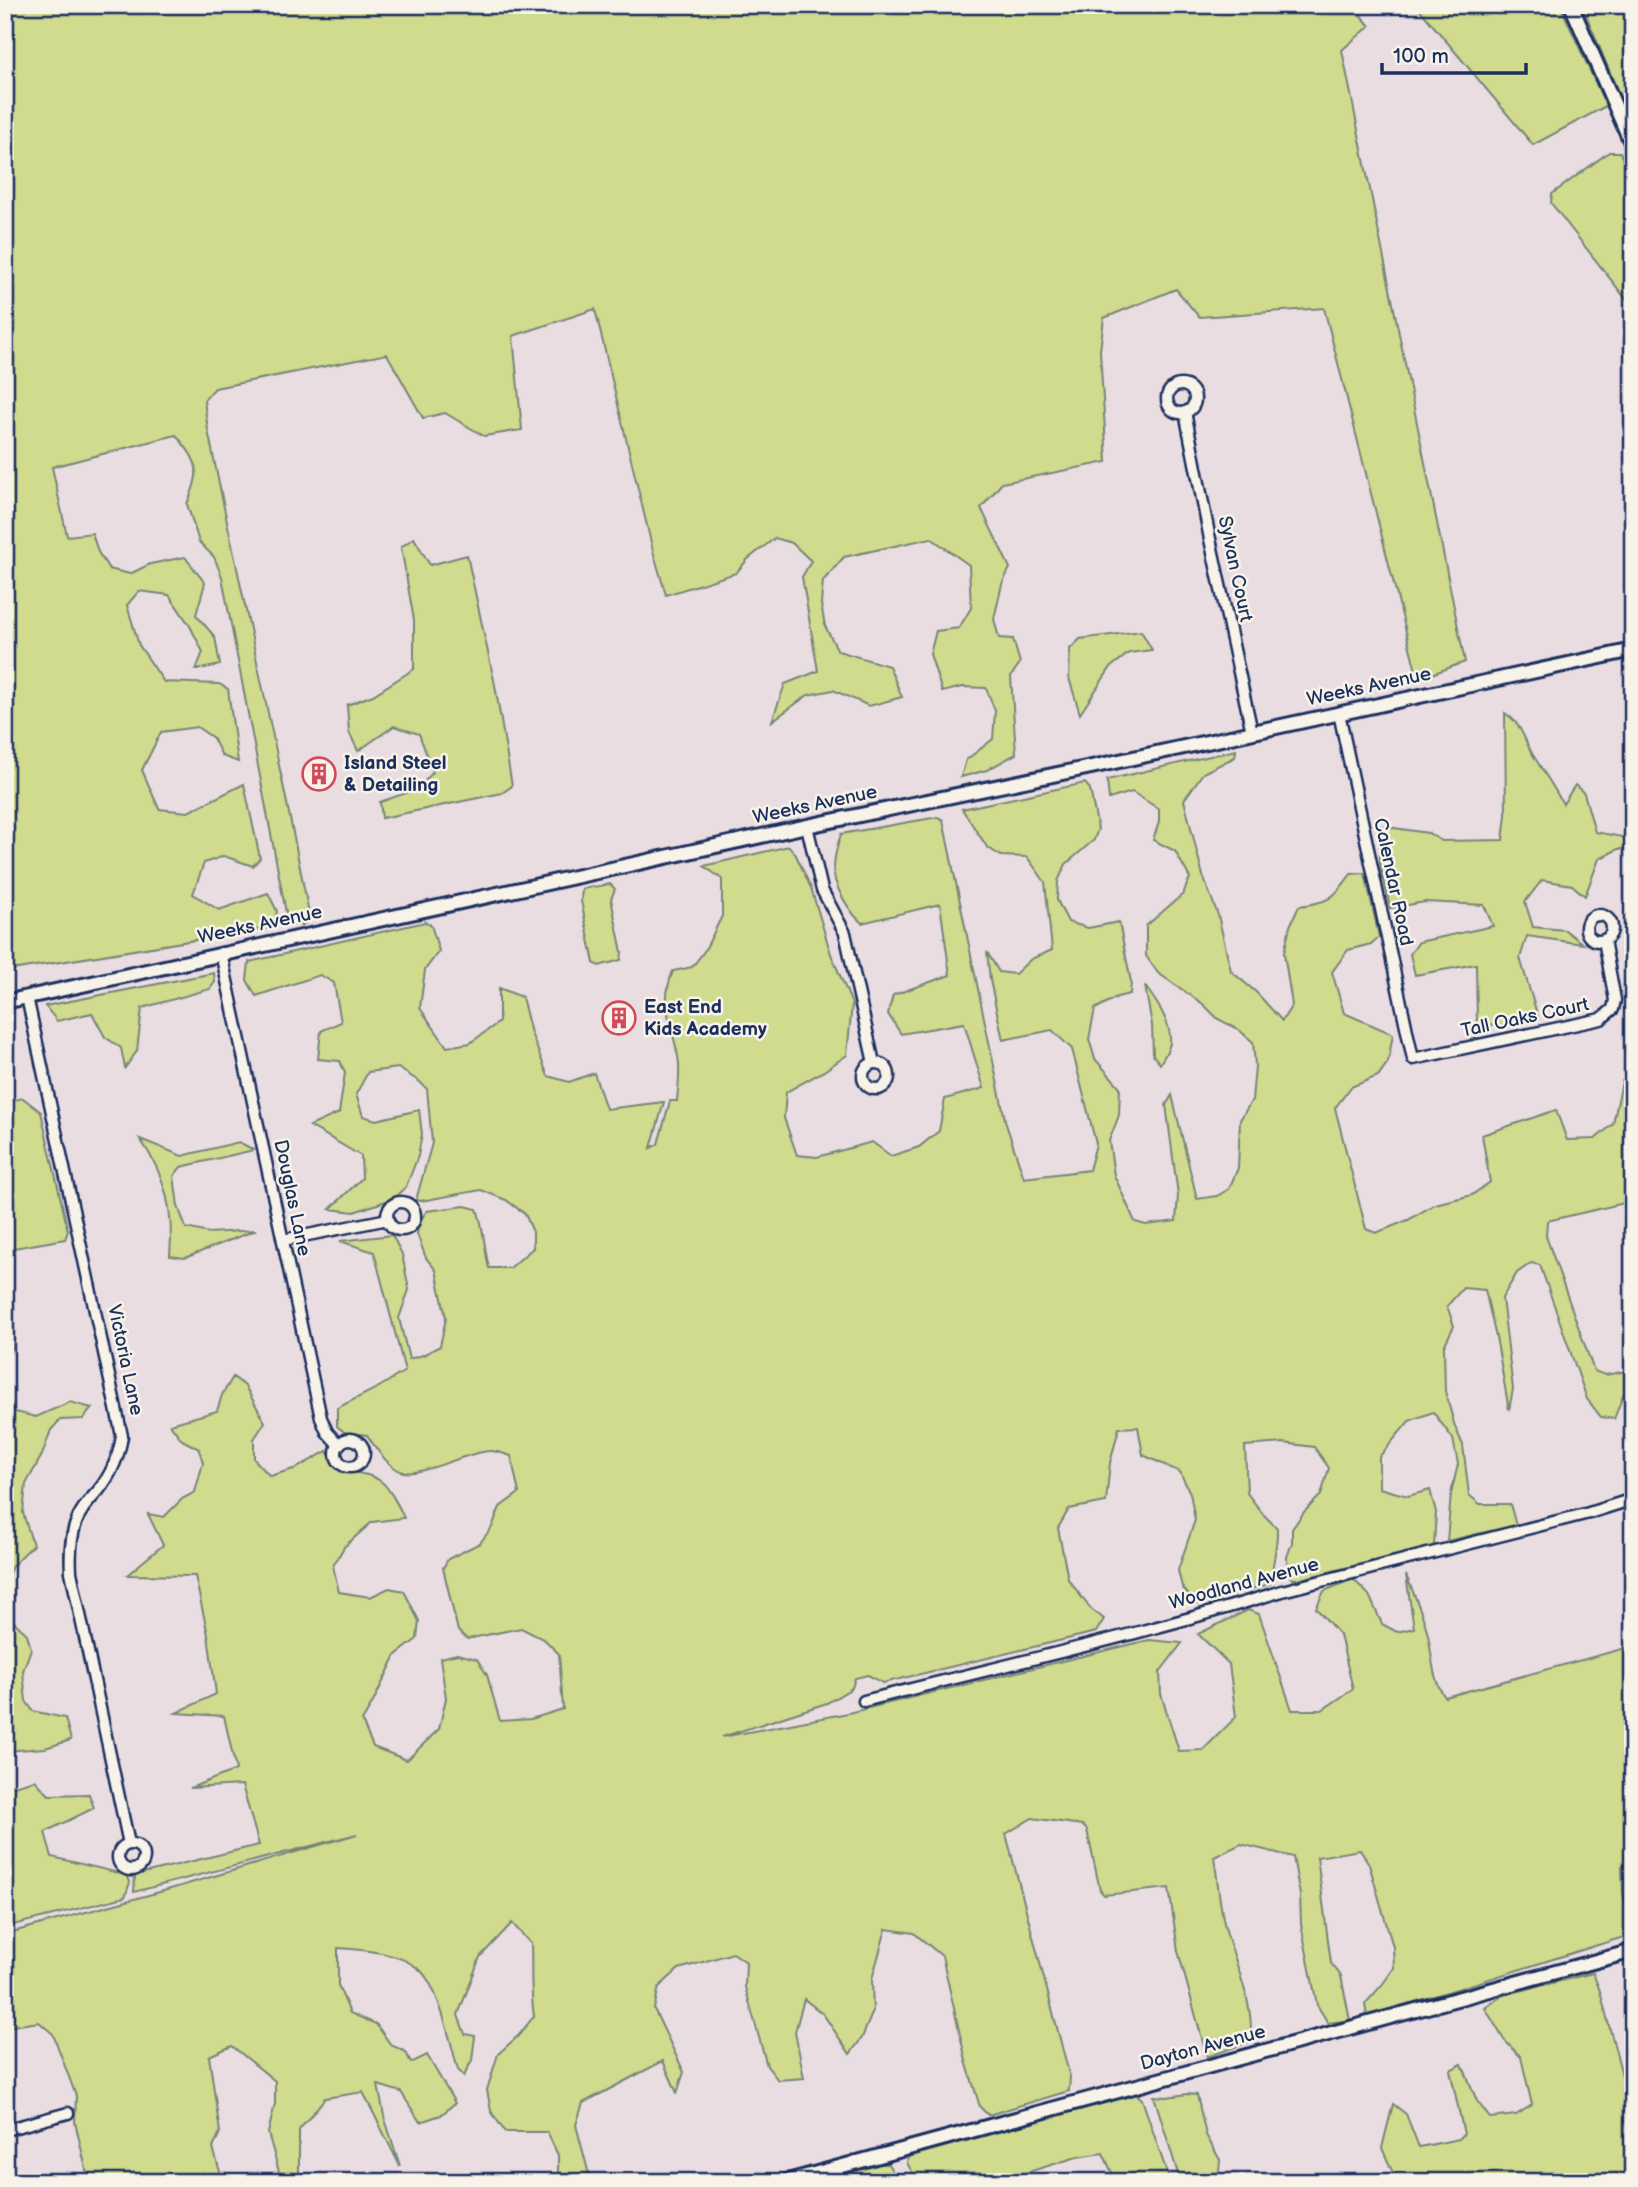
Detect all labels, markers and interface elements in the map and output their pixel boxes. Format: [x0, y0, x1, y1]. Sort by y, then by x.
scale bar [1382, 32, 1526, 76]
text: 100 m [1393, 44, 1449, 69]
street label: Sylvan Court [1213, 514, 1257, 624]
street label: Weeks Avenue [1305, 663, 1433, 711]
place label: Island Steel & Detailing [344, 752, 447, 797]
building icon: Island Steel & Detailing [300, 755, 338, 793]
street label: Weeks Avenue [751, 781, 879, 829]
street label: Calendar Road [1368, 816, 1418, 948]
street label: Weeks Avenue [196, 901, 324, 949]
street label: Tall Oaks Court [1459, 993, 1591, 1043]
place label: East End Kids Academy [644, 996, 767, 1041]
building icon: East End Kids Academy [600, 999, 638, 1037]
street label: Douglas Lane [268, 1138, 316, 1258]
street label: Victoria Lane [102, 1303, 148, 1417]
street label: Woodland Avenue [1167, 1553, 1321, 1615]
street label: Dayton Avenue [1138, 2020, 1268, 2076]

